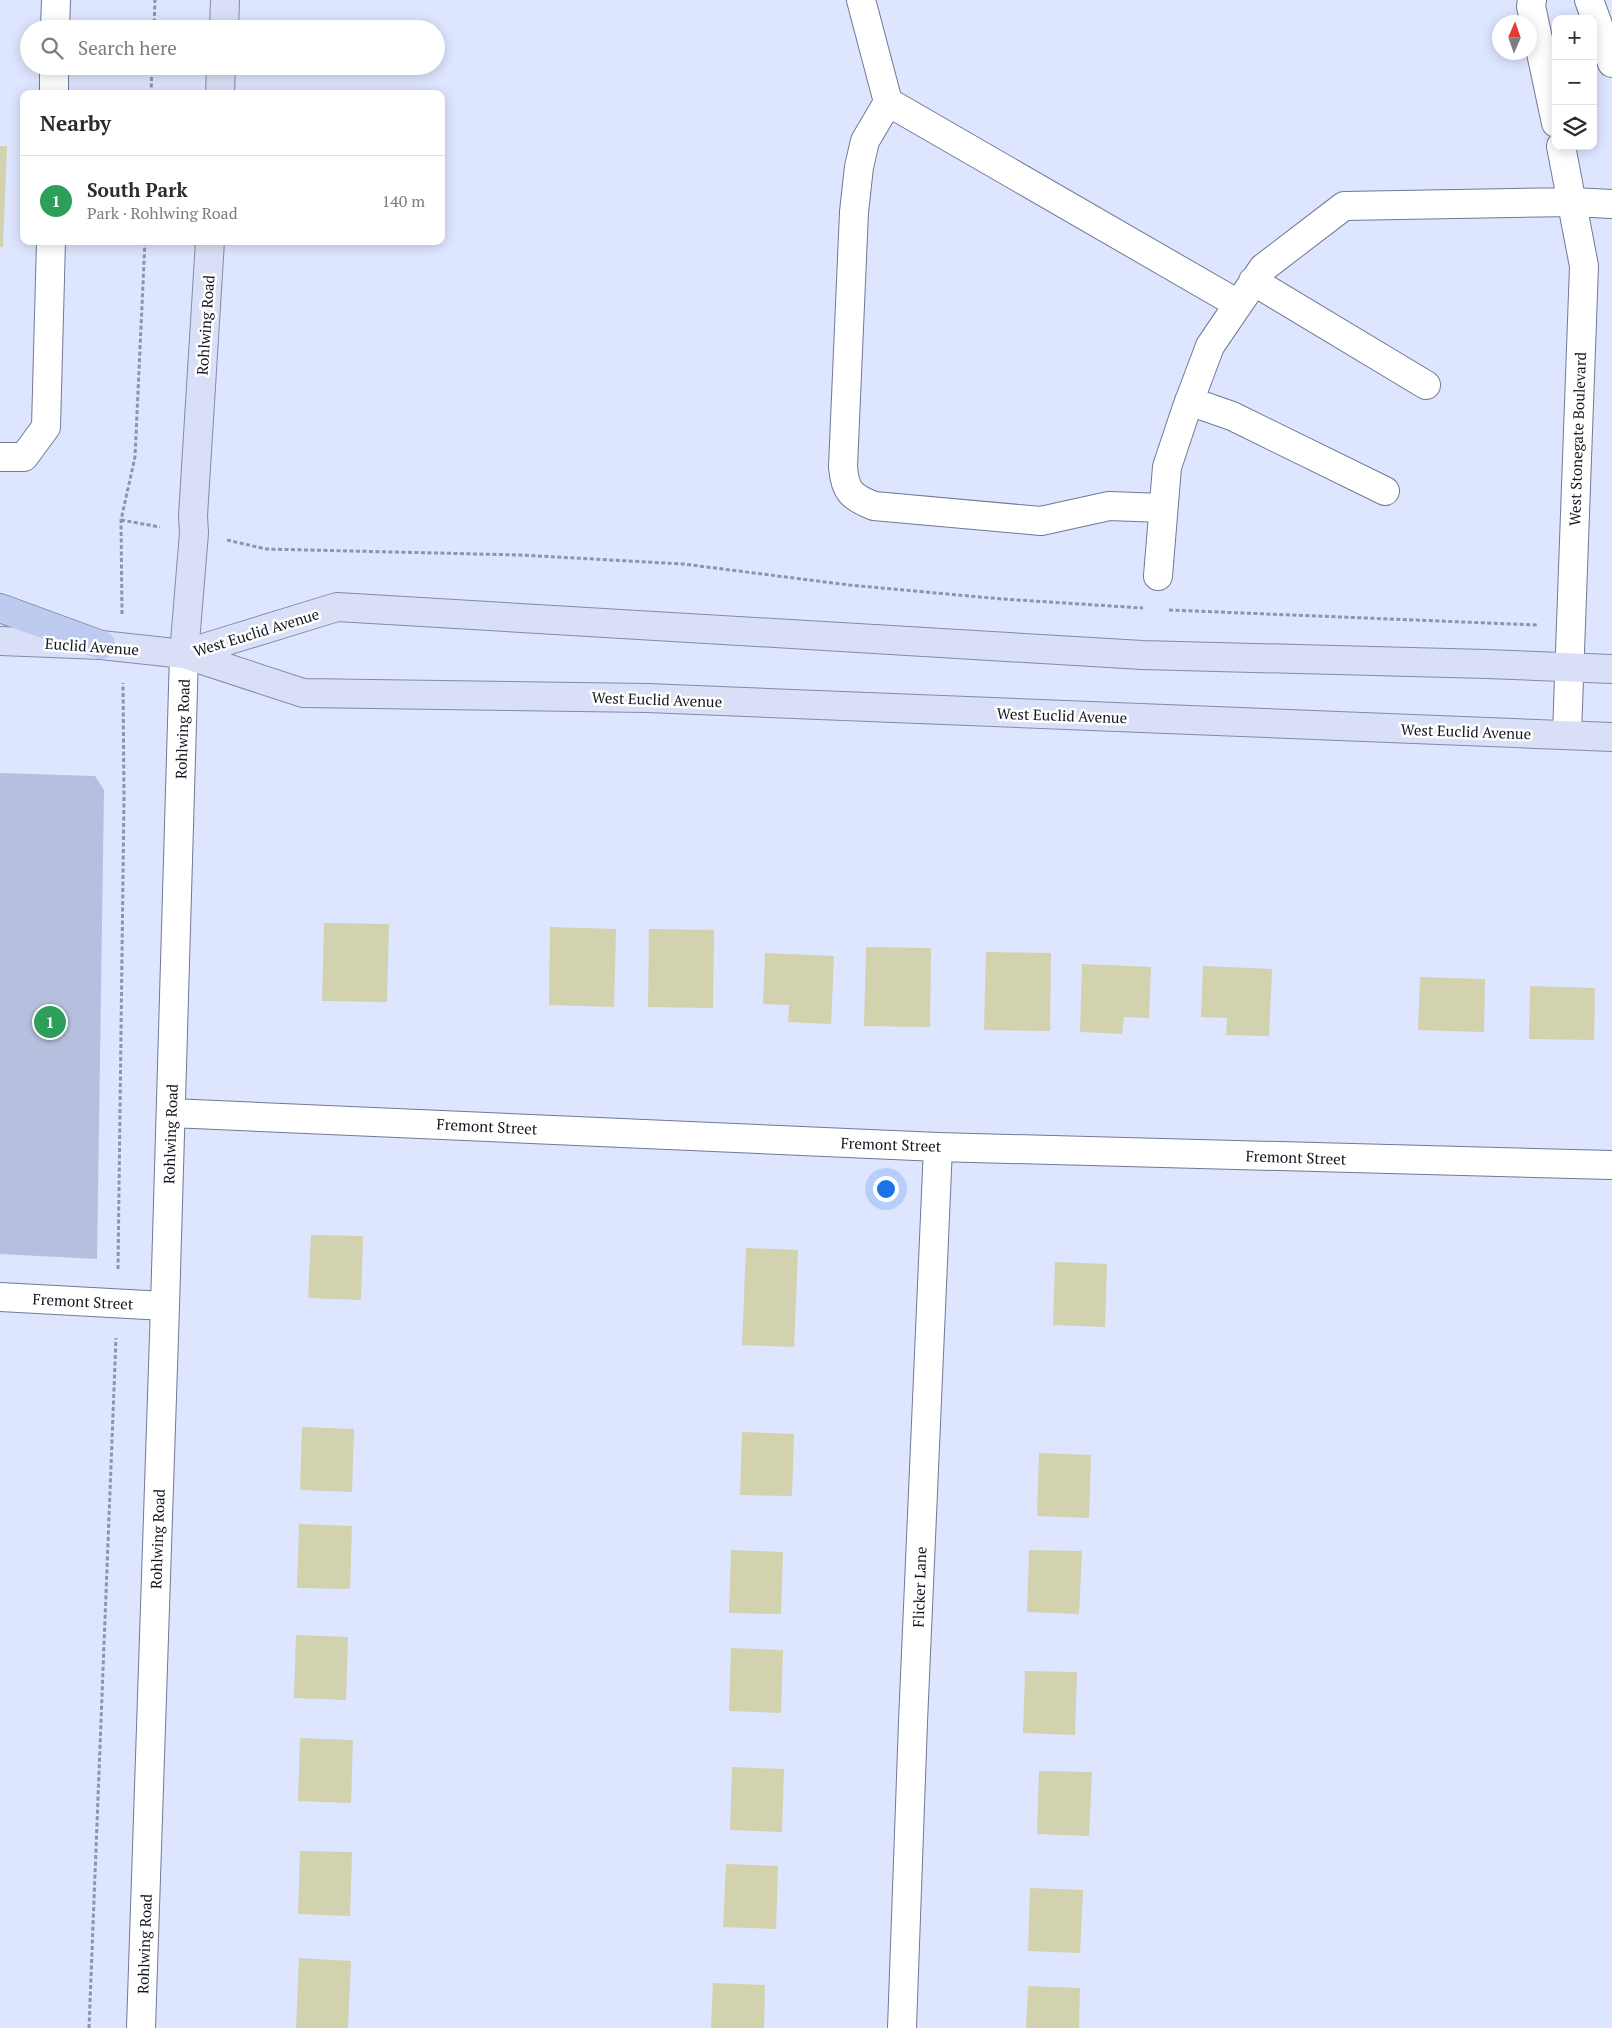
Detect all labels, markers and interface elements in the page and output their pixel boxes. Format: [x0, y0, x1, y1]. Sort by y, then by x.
north arrow [1492, 15, 1537, 60]
map controls [1552, 15, 1597, 150]
button: + [1552, 15, 1597, 60]
search box [20, 20, 445, 75]
icon: search [38, 34, 66, 62]
text: Search here [78, 35, 177, 60]
button: − [1552, 60, 1597, 105]
button: layers [1552, 105, 1597, 150]
text: Nearby [40, 109, 111, 137]
text: South Park [87, 177, 187, 202]
text: 1 [51, 190, 61, 212]
text: 140 m [382, 190, 425, 212]
text: Park · Rohlwing Road [87, 202, 238, 224]
street label: Rohlwing Road [192, 274, 218, 376]
street label: West Stonegate Boulevard [1564, 352, 1590, 526]
street label: West Euclid Avenue [191, 603, 321, 661]
street label: Euclid Avenue [44, 633, 140, 659]
street label: Rohlwing Road [170, 679, 194, 779]
street label: West Euclid Avenue [591, 687, 723, 711]
street label: West Euclid Avenue [996, 703, 1128, 727]
street label: West Euclid Avenue [1400, 719, 1532, 743]
pin: 1 [34, 1003, 66, 1041]
street label: Rohlwing Road [158, 1084, 182, 1184]
street label: Fremont Street [436, 1113, 538, 1139]
street label: Fremont Street [840, 1132, 942, 1156]
street label: Fremont Street [1245, 1145, 1347, 1169]
your location [873, 1176, 899, 1202]
street label: Fremont Street [32, 1288, 134, 1314]
street label: Rohlwing Road [145, 1489, 169, 1589]
street label: Flicker Lane [908, 1546, 930, 1628]
street label: Rohlwing Road [132, 1894, 156, 1994]

